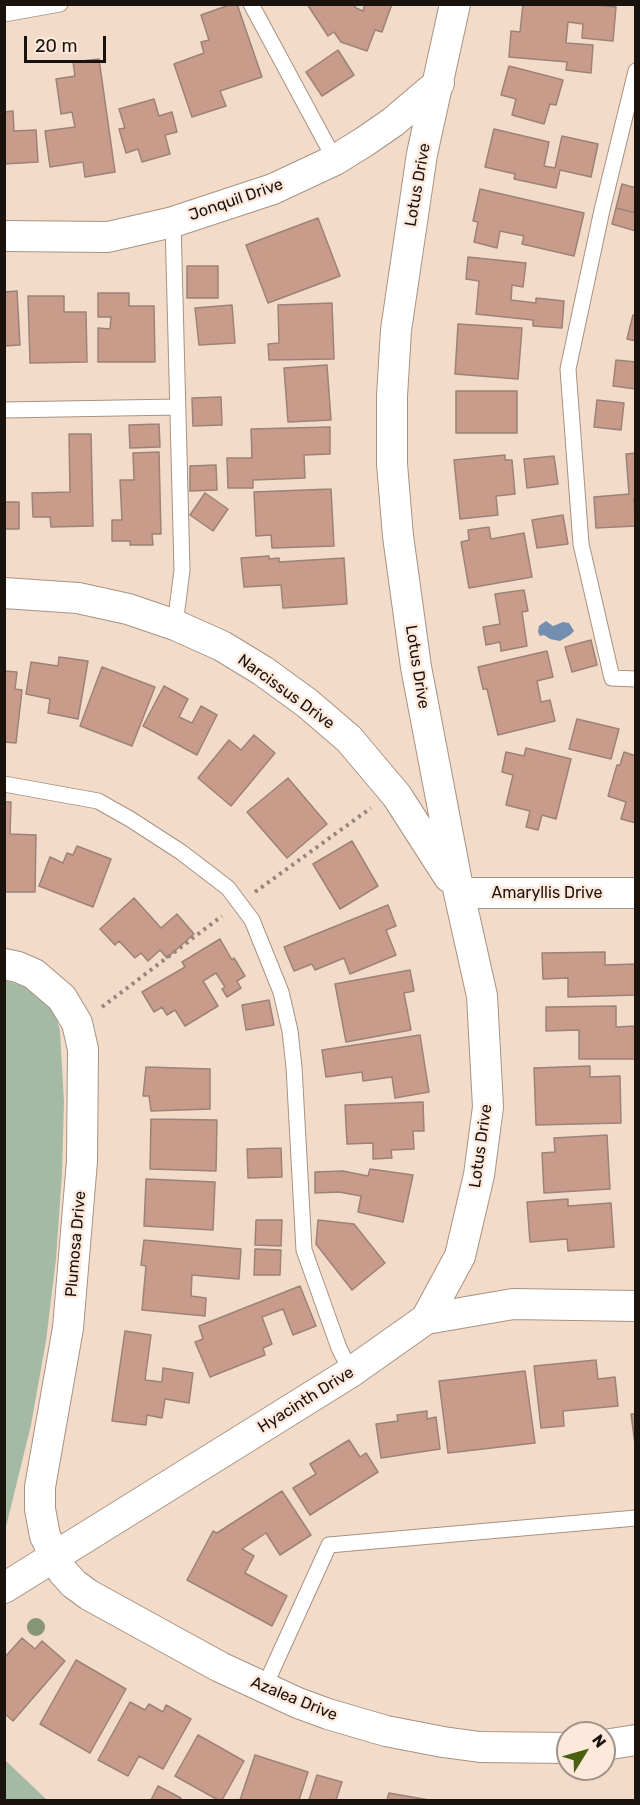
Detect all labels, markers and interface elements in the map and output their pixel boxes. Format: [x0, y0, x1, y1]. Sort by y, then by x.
scale bar [27, 24, 110, 62]
text: 20 m [35, 35, 77, 57]
street label: Lotus Drive [401, 142, 435, 228]
street label: Jonquil Drive [186, 175, 286, 225]
street label: Lotus Drive [401, 624, 433, 710]
street label: Narcissus Drive [234, 650, 338, 734]
street label: Amaryllis Drive [492, 883, 602, 903]
street label: Lotus Drive [466, 1103, 496, 1189]
street label: Plumosa Drive [62, 1190, 90, 1298]
street label: Hyacinth Drive [254, 1363, 358, 1437]
street label: Azalea Drive [248, 1673, 340, 1725]
north arrow [556, 1721, 616, 1781]
text: N [588, 1731, 610, 1751]

